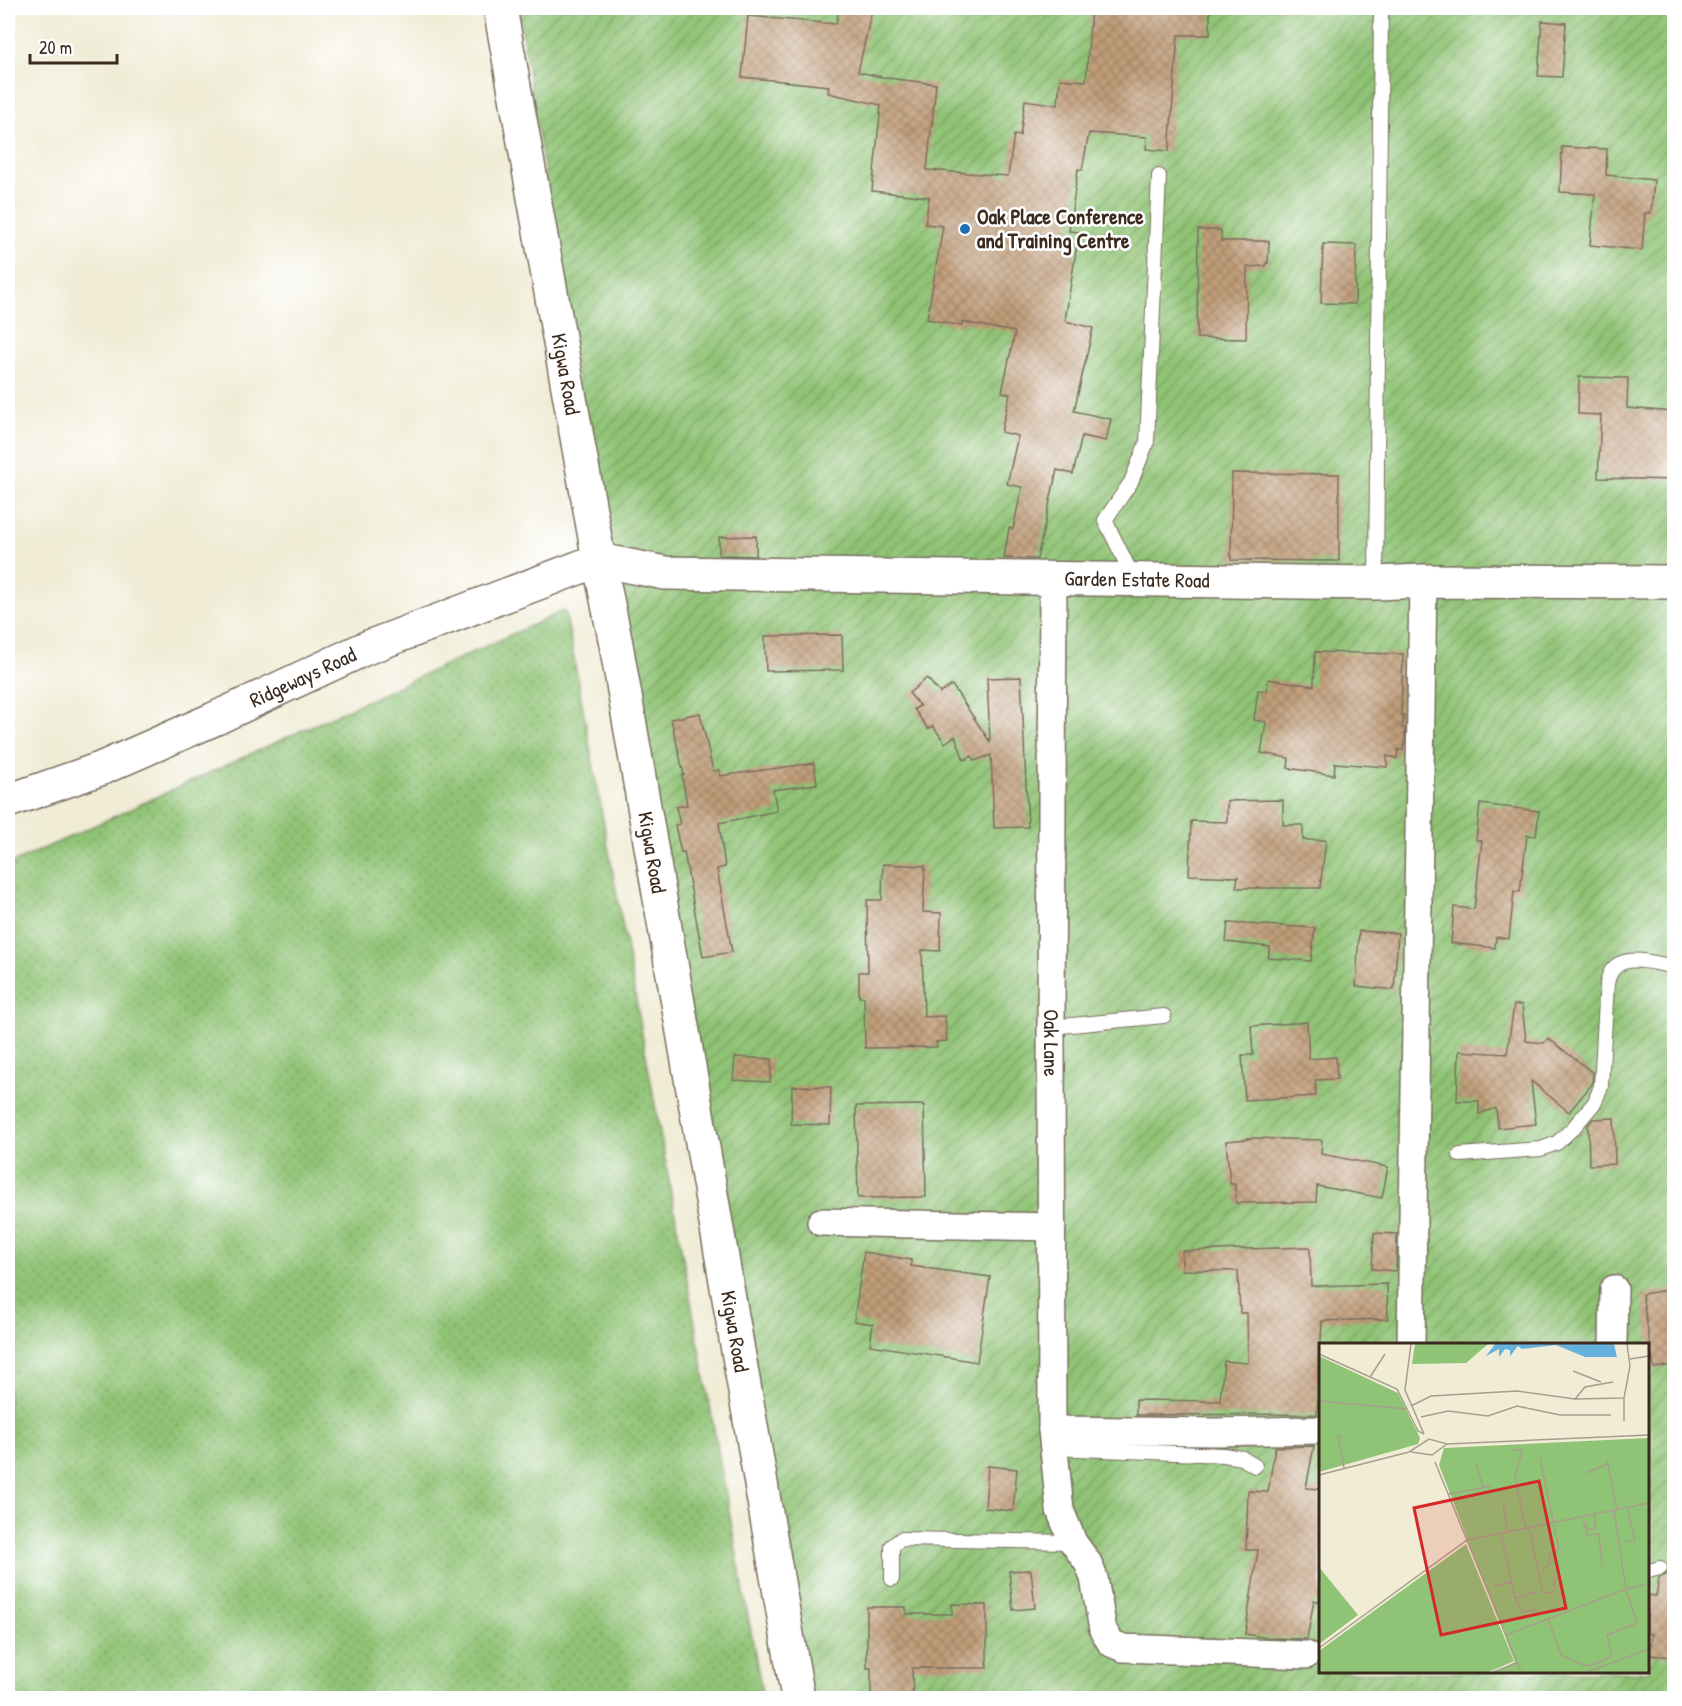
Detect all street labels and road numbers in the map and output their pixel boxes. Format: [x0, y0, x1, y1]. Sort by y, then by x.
street label: Kigwa Road [545, 331, 588, 417]
street label: Garden Estate Road [1064, 564, 1210, 595]
street label: Ridgeways Road [245, 640, 361, 714]
street label: Kigwa Road [631, 809, 674, 895]
street label: Oak Lane [1037, 1009, 1066, 1077]
street label: Kigwa Road [714, 1288, 756, 1374]

